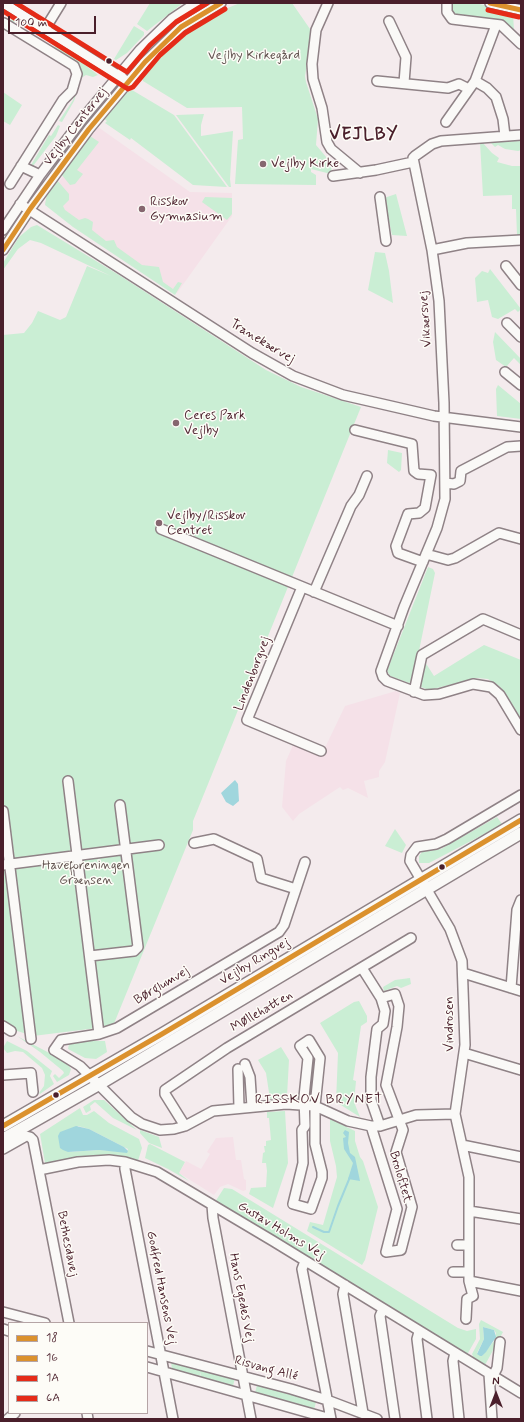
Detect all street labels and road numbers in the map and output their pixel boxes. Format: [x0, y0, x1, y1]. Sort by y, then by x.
street label: Vejlby Centervej [41, 85, 111, 169]
street label: Vikærsvej [416, 290, 436, 348]
street label: Tranekærvej [227, 317, 297, 367]
street label: Lindenborgvej [232, 635, 274, 713]
street label: Vejlby Ringvej [217, 935, 293, 989]
street label: Børglumvej [132, 964, 192, 1008]
street label: Møllehatten [228, 988, 296, 1036]
street label: Vindrosen [442, 996, 458, 1052]
street label: Broloftet [385, 1150, 415, 1204]
street label: Gustav Holms Vej [235, 1199, 327, 1263]
street label: Bethesdavej [53, 1210, 81, 1278]
street label: Godfred Hansens Vej [142, 1230, 180, 1346]
street label: Hans Egedes Vej [225, 1252, 257, 1344]
street label: Risvang Allé [233, 1353, 299, 1385]

